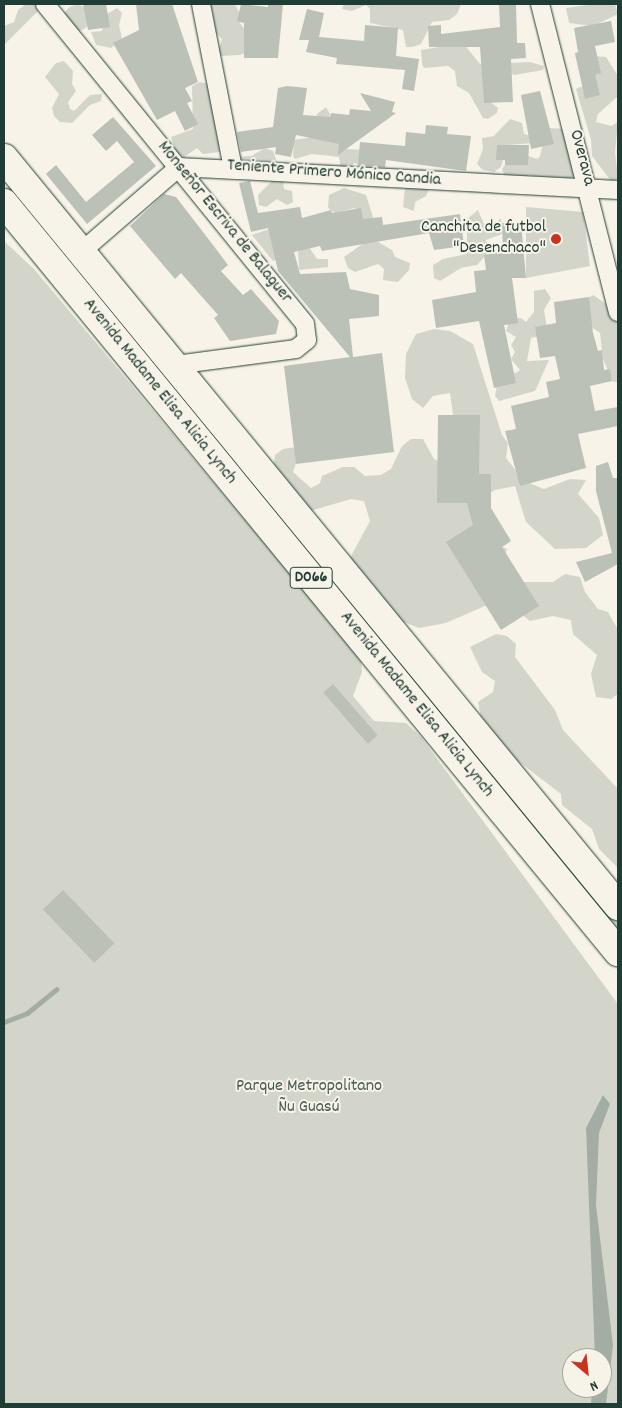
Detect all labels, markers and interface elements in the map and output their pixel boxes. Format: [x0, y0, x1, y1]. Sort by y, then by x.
street label: Overava [563, 128, 599, 188]
street label: Monseñor Escriva de Balaguer [152, 137, 296, 309]
street label: Teniente Primero Mónico Candia [226, 156, 442, 192]
place label: Canchita de futbol "Desenchaco" [421, 218, 546, 260]
marker: Canchita de futbol "Desenchaco" [550, 233, 562, 245]
street label: Avenida Madame Elisa Alicia Lynch [77, 295, 241, 489]
road number: D066 [288, 564, 334, 592]
street label: Avenida Madame Elisa Alicia Lynch [334, 608, 498, 802]
park label: Parque Metropolitano Ñu Guasú [236, 1077, 382, 1120]
north arrow [562, 1348, 612, 1398]
text: N [586, 1375, 601, 1396]

